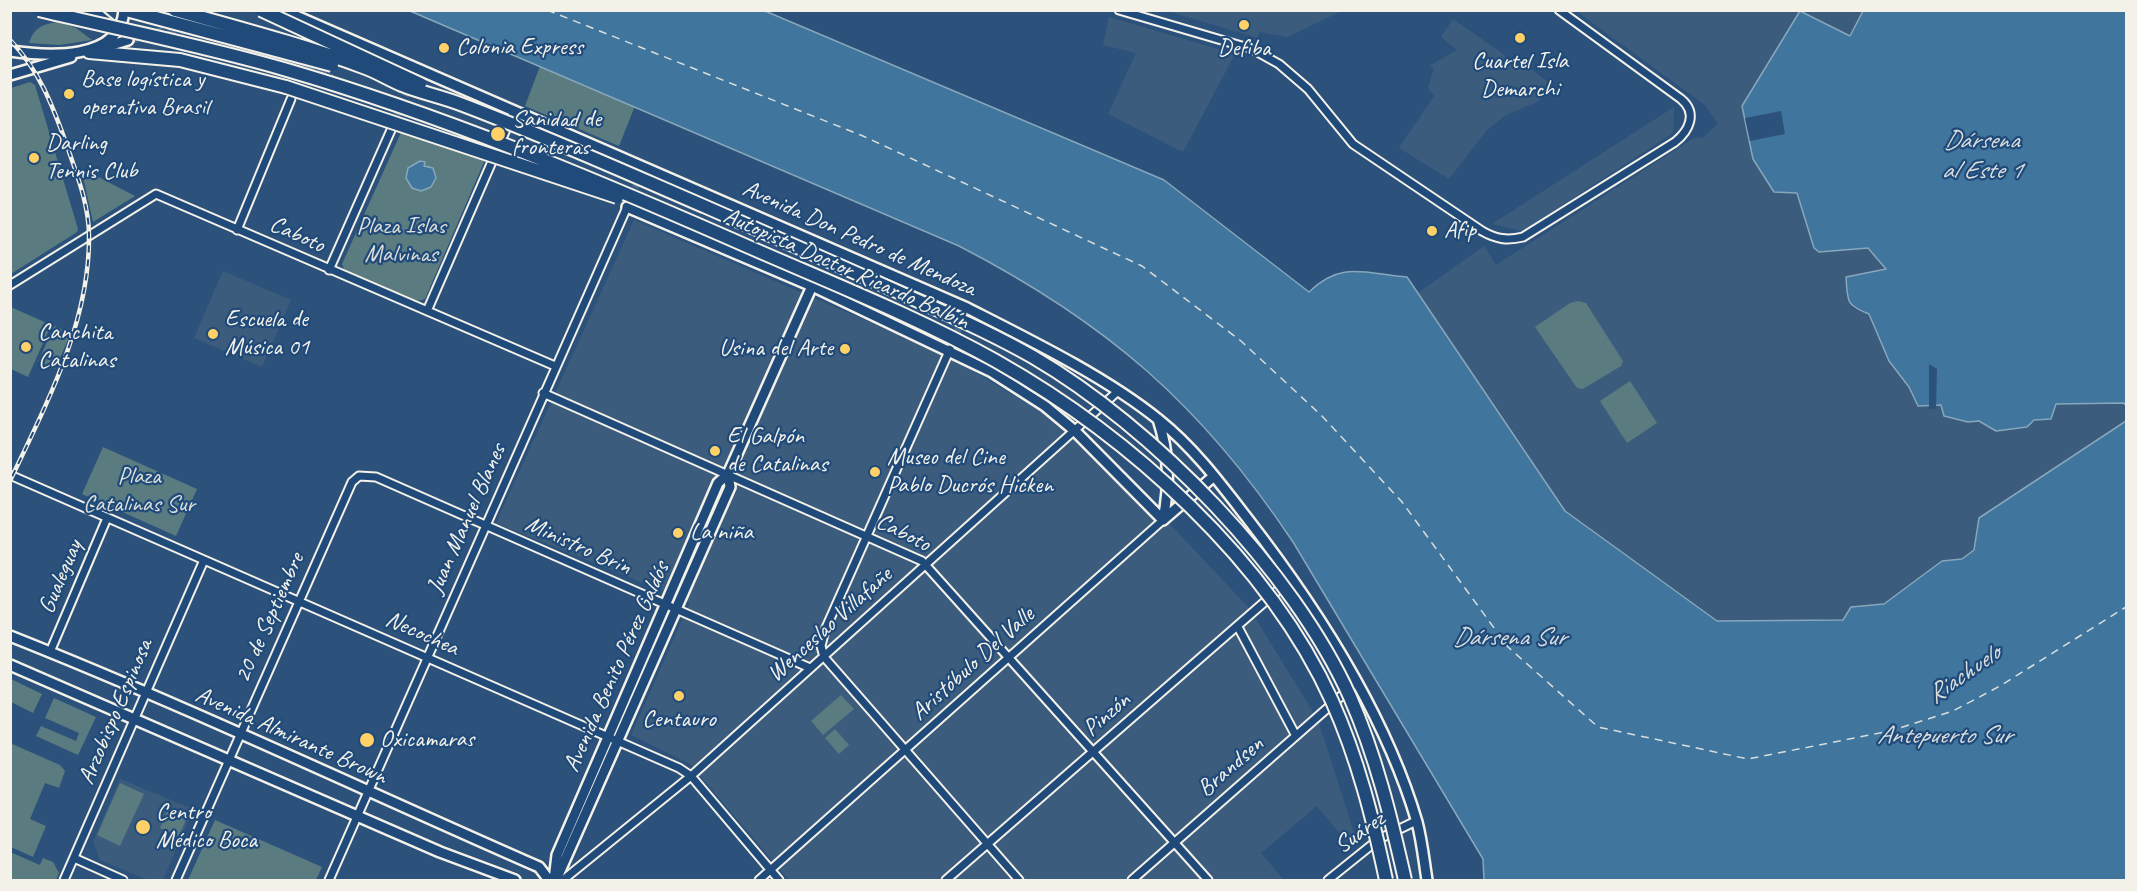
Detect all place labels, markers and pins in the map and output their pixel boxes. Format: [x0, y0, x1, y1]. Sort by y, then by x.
marker: Defiba [1237, 18, 1251, 32]
marker: Cuartel Isla Demarchi [1513, 31, 1527, 45]
place label: Colonia Express [456, 34, 583, 62]
place label: Defiba [1218, 35, 1270, 63]
marker: Colonia Express [437, 41, 451, 55]
place label: Cuartel Isla Demarchi [1472, 48, 1568, 104]
place label: Base logística y operativa Brasil [81, 66, 209, 122]
marker: Base logística y operativa Brasil [62, 87, 76, 101]
place label: Sanidad de fronteras [512, 106, 601, 162]
marker: Sanidad de fronteras [489, 125, 507, 143]
place label: Darling Tennis Club [46, 130, 138, 186]
marker: Darling Tennis Club [27, 151, 41, 165]
place label: Afip [1444, 217, 1476, 245]
marker: Afip [1425, 224, 1439, 238]
place label: Escuela de Música 01 [225, 306, 309, 362]
place label: Canchita Catalinas [38, 319, 115, 375]
marker: Escuela de Música 01 [206, 327, 220, 341]
place label: Usina del Arte [719, 335, 833, 363]
marker: Canchita Catalinas [19, 340, 33, 354]
marker: Usina del Arte [838, 342, 852, 356]
place label: El Galpón de Catalinas [727, 423, 827, 479]
marker: El Galpón de Catalinas [708, 444, 722, 458]
place label: Museo del Cine Pablo Ducrós Hicken [887, 444, 1053, 500]
marker: Museo del Cine Pablo Ducrós Hicken [868, 465, 882, 479]
place label: La niña [690, 519, 753, 547]
marker: La niña [671, 526, 685, 540]
marker: Centauro [672, 689, 686, 703]
place label: Centauro [642, 706, 716, 734]
place label: Oxicamaras [380, 726, 474, 754]
marker: Oxicamaras [358, 731, 376, 749]
place label: Centro Médico Boca [156, 799, 257, 855]
marker: Centro Médico Boca [134, 818, 152, 836]

